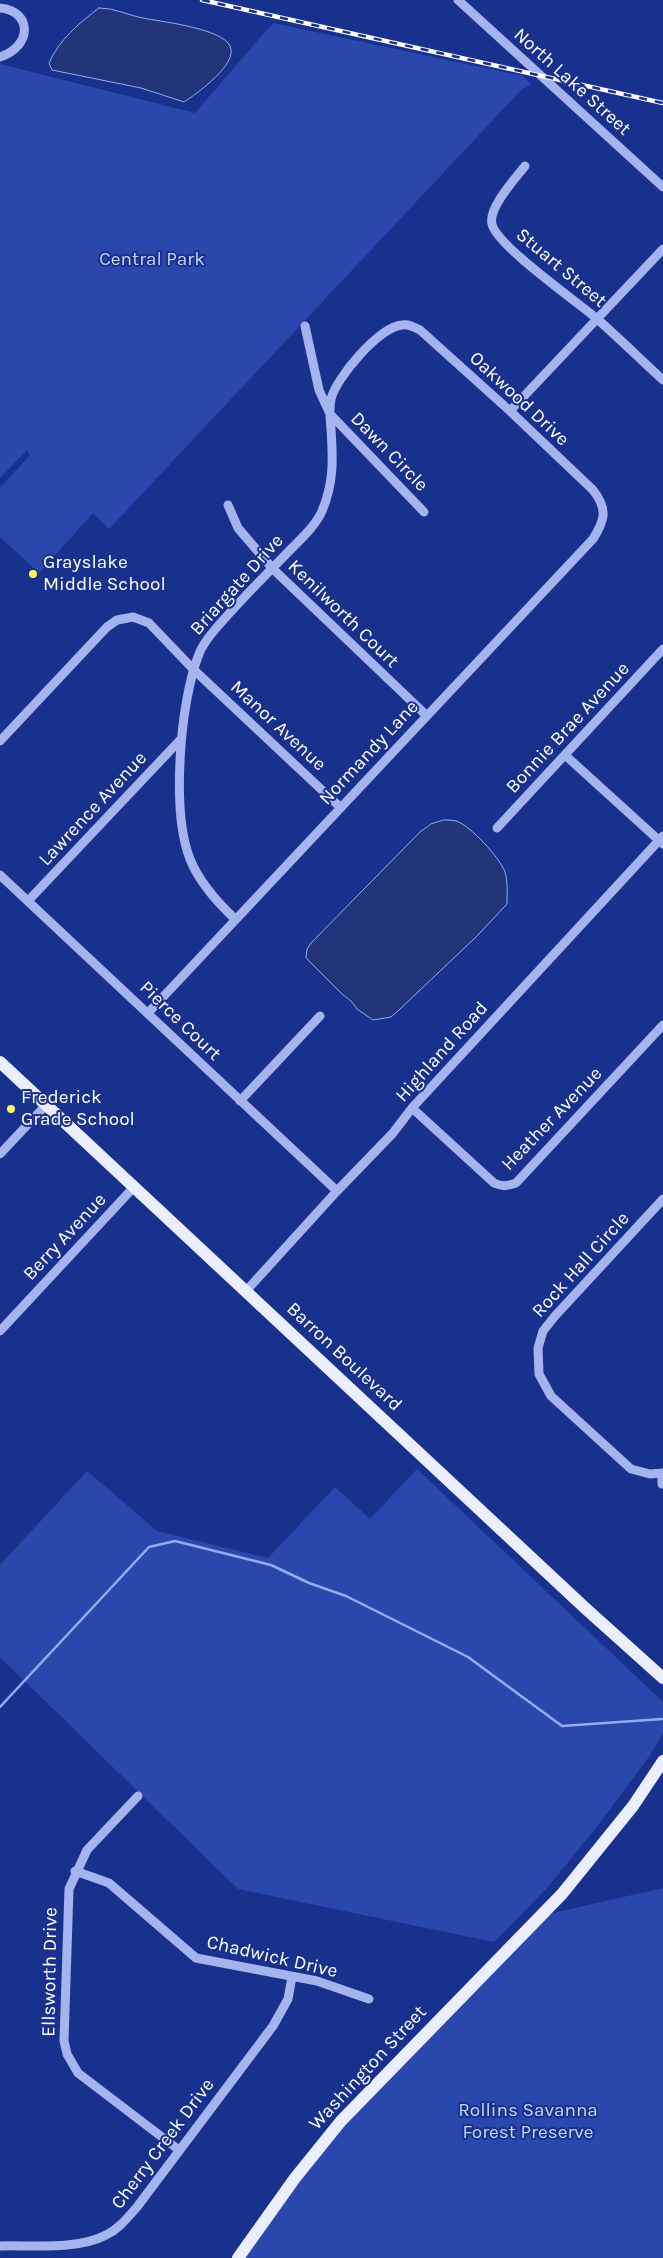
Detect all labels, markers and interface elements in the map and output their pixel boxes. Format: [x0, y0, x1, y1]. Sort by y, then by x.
street label: North Lake Street [509, 23, 635, 141]
street label: Stuart Street [511, 224, 611, 312]
park label: Central Park [99, 249, 205, 271]
street label: Oakwood Drive [464, 347, 574, 451]
street label: Dawn Circle [345, 407, 433, 497]
street label: Briargate Drive [186, 530, 288, 640]
place label: Grayslake Middle School [43, 552, 166, 596]
street label: Kenilworth Court [283, 555, 403, 673]
marker: Grayslake Middle School [27, 568, 39, 580]
street label: Bonnie Brae Avenue [501, 658, 635, 798]
street label: Manor Avenue [225, 676, 331, 776]
street label: Normandy Lane [315, 696, 423, 810]
street label: Lawrence Avenue [34, 747, 152, 871]
street label: Pierce Court [135, 977, 225, 1065]
street label: Highland Road [391, 997, 493, 1107]
street label: Heather Avenue [497, 1062, 607, 1176]
place label: Frederick Grade School [21, 1087, 135, 1131]
marker: Frederick Grade School [5, 1103, 17, 1115]
street label: Berry Avenue [19, 1189, 111, 1285]
street label: Rock Hall Circle [528, 1207, 634, 1323]
street label: Barron Boulevard [282, 1298, 406, 1416]
street label: Ellsworth Drive [37, 1907, 63, 2037]
street label: Chadwick Drive [204, 1931, 340, 1983]
street label: Washington Street [304, 2001, 432, 2135]
street label: Cherry Creek Drive [106, 2074, 220, 2214]
park label: Rollins Savanna Forest Preserve [458, 2100, 598, 2144]

